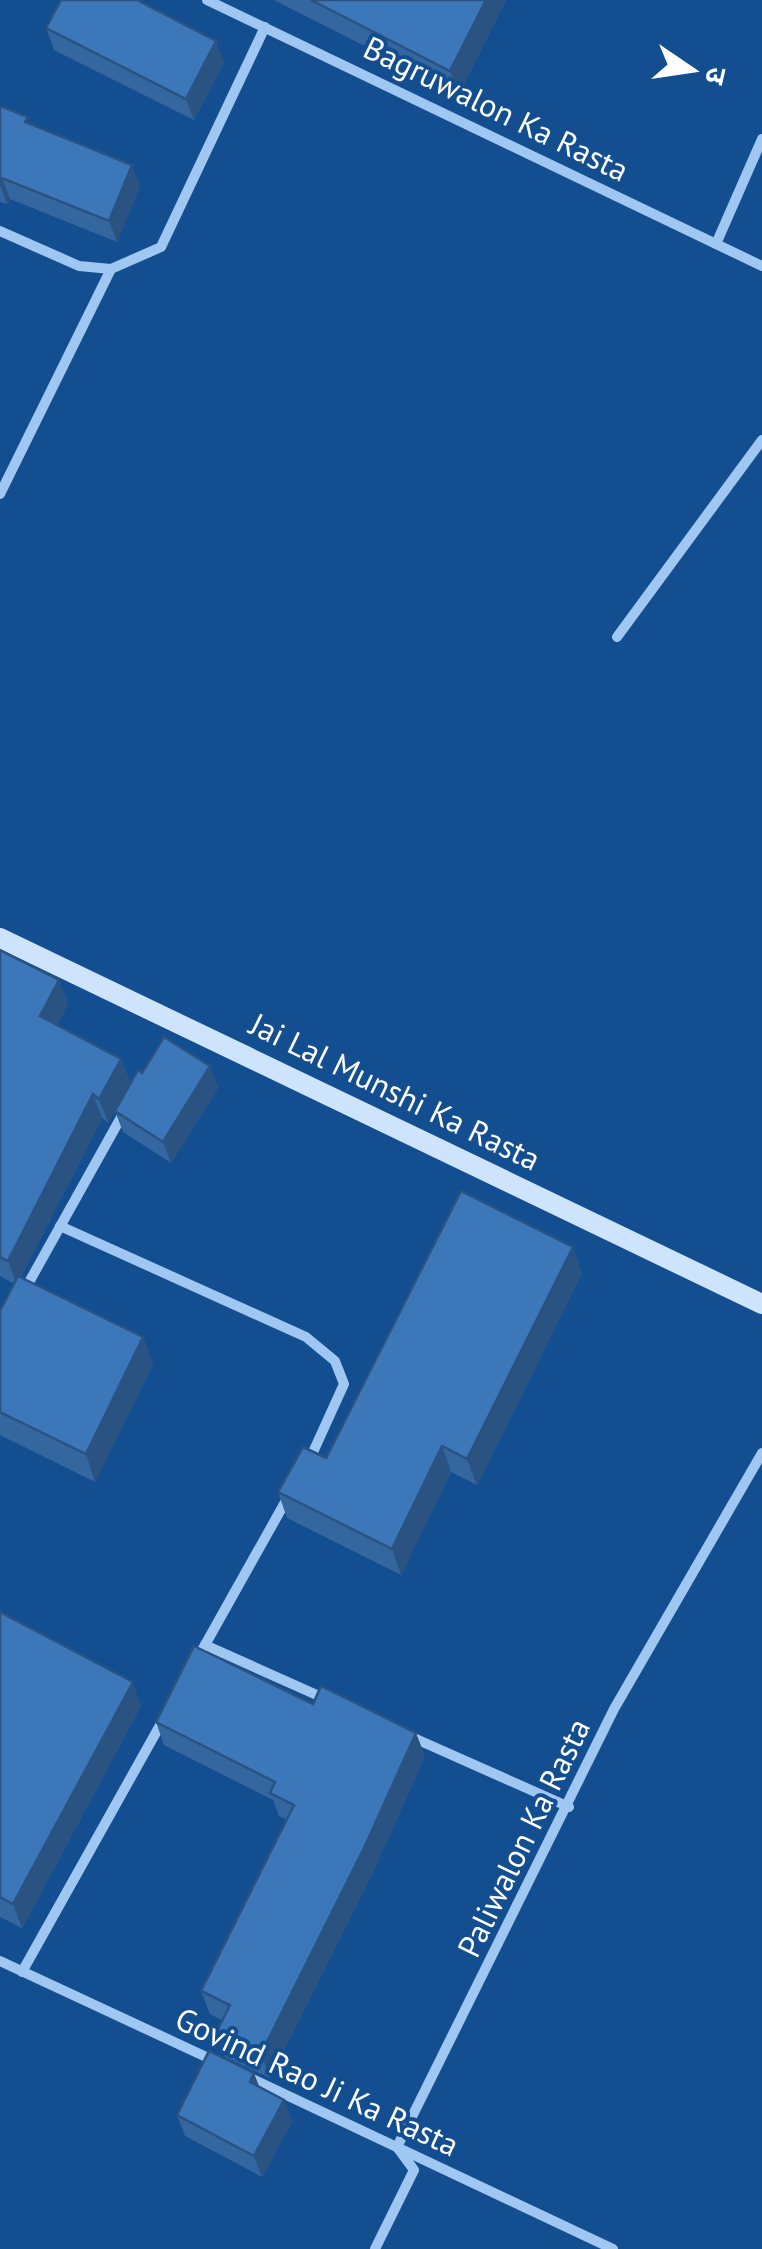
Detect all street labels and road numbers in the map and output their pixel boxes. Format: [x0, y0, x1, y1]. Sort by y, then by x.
street label: Bagruwalon Ka Rasta [357, 26, 636, 190]
street label: Jai Lal Munshi Ka Rasta [242, 1002, 548, 1180]
street label: Paliwalon Ka Rasta [447, 1711, 599, 1964]
street label: Govind Rao Ji Ka Rasta [169, 1997, 466, 2165]

